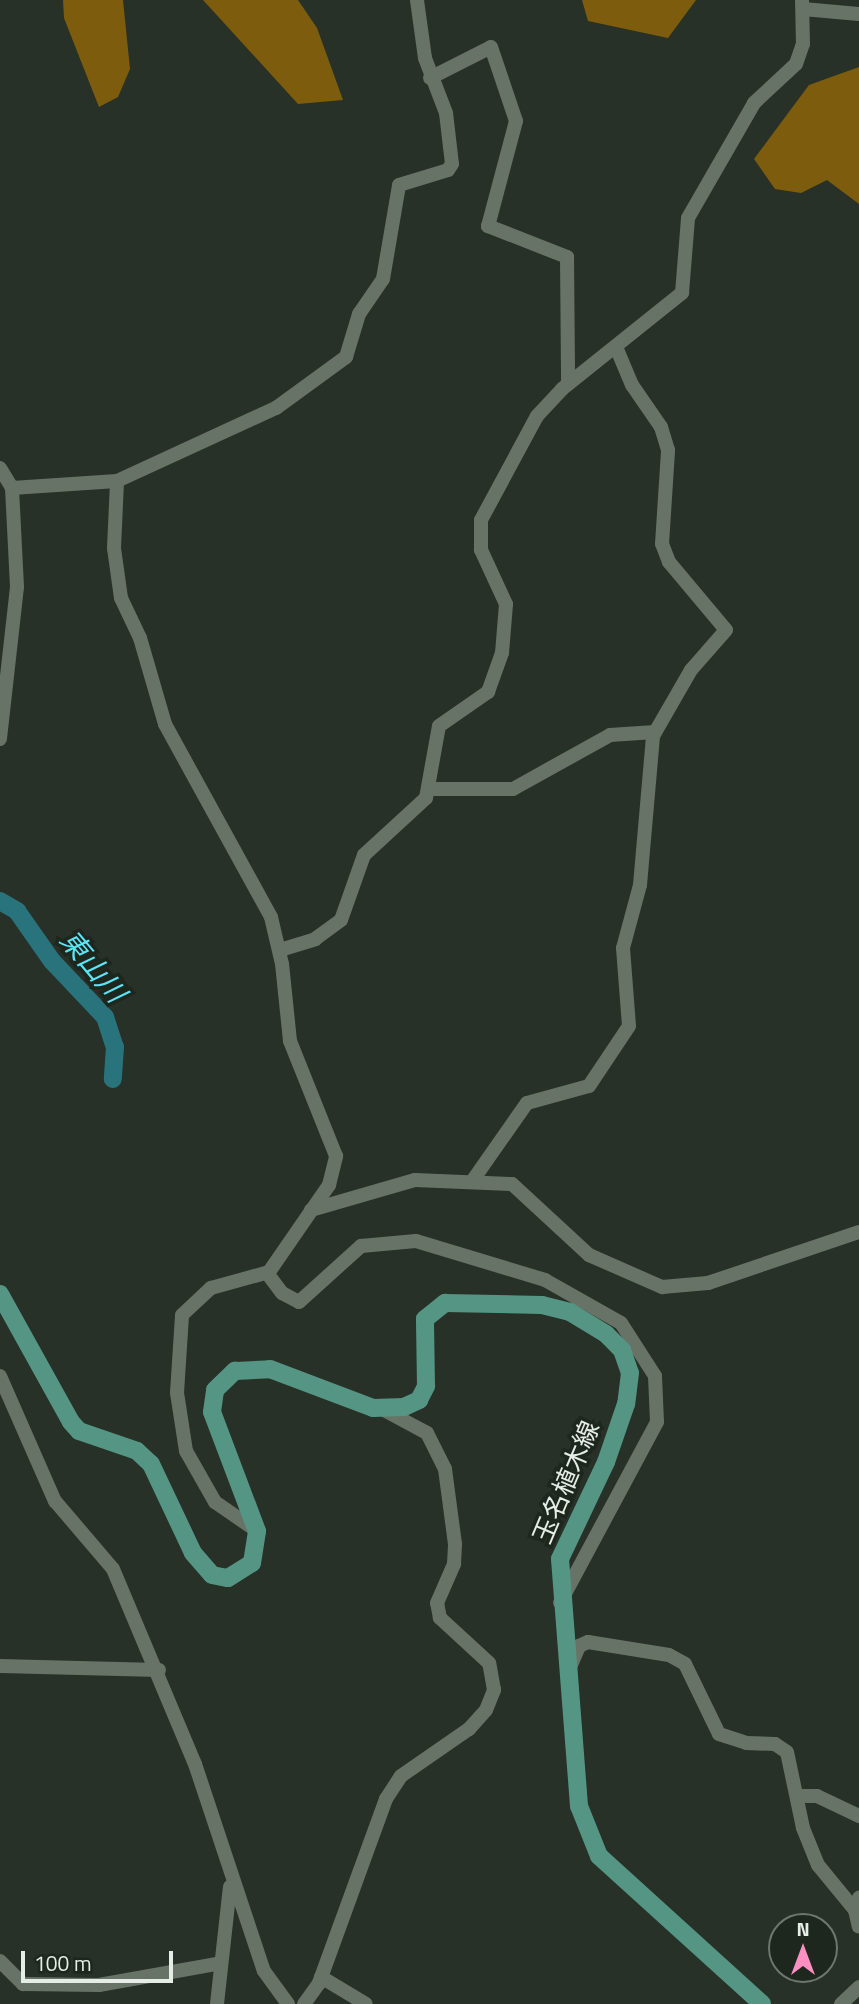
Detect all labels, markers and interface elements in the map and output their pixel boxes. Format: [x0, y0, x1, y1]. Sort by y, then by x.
water label: 東山川 [53, 923, 133, 1009]
street label: 玉名植木線 [526, 1416, 606, 1548]
north arrow [768, 1913, 838, 1983]
text: N [796, 1914, 810, 1943]
scale bar [24, 1938, 177, 1982]
text: 100 m [34, 1947, 91, 1979]

